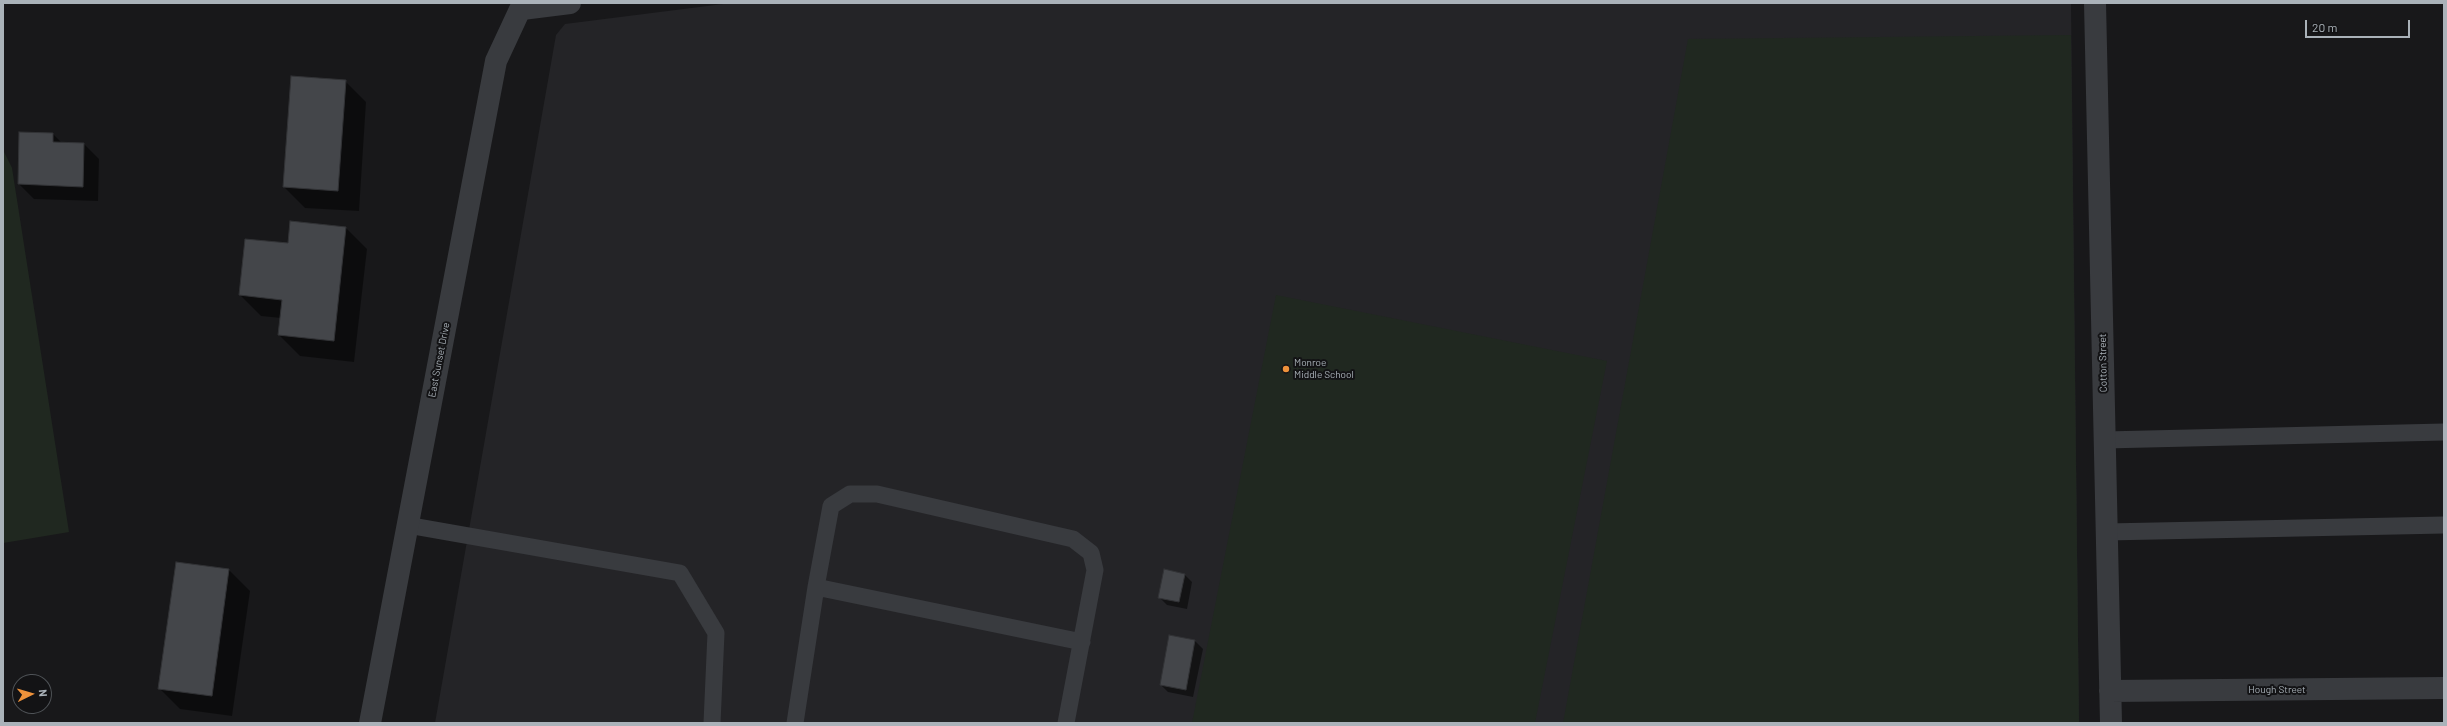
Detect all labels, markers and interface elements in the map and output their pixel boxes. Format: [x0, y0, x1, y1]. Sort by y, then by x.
scale bar [2307, 12, 2412, 38]
text: 20 m [2312, 20, 2338, 34]
street label: East Sunset Drive [426, 321, 452, 399]
street label: Cotton Street [2096, 334, 2110, 392]
place label: Monroe Middle School [1294, 357, 1354, 380]
marker: Monroe Middle School [1281, 364, 1291, 374]
north arrow [12, 674, 52, 714]
street label: Hough Street [2248, 684, 2306, 696]
text: N [37, 689, 50, 697]

